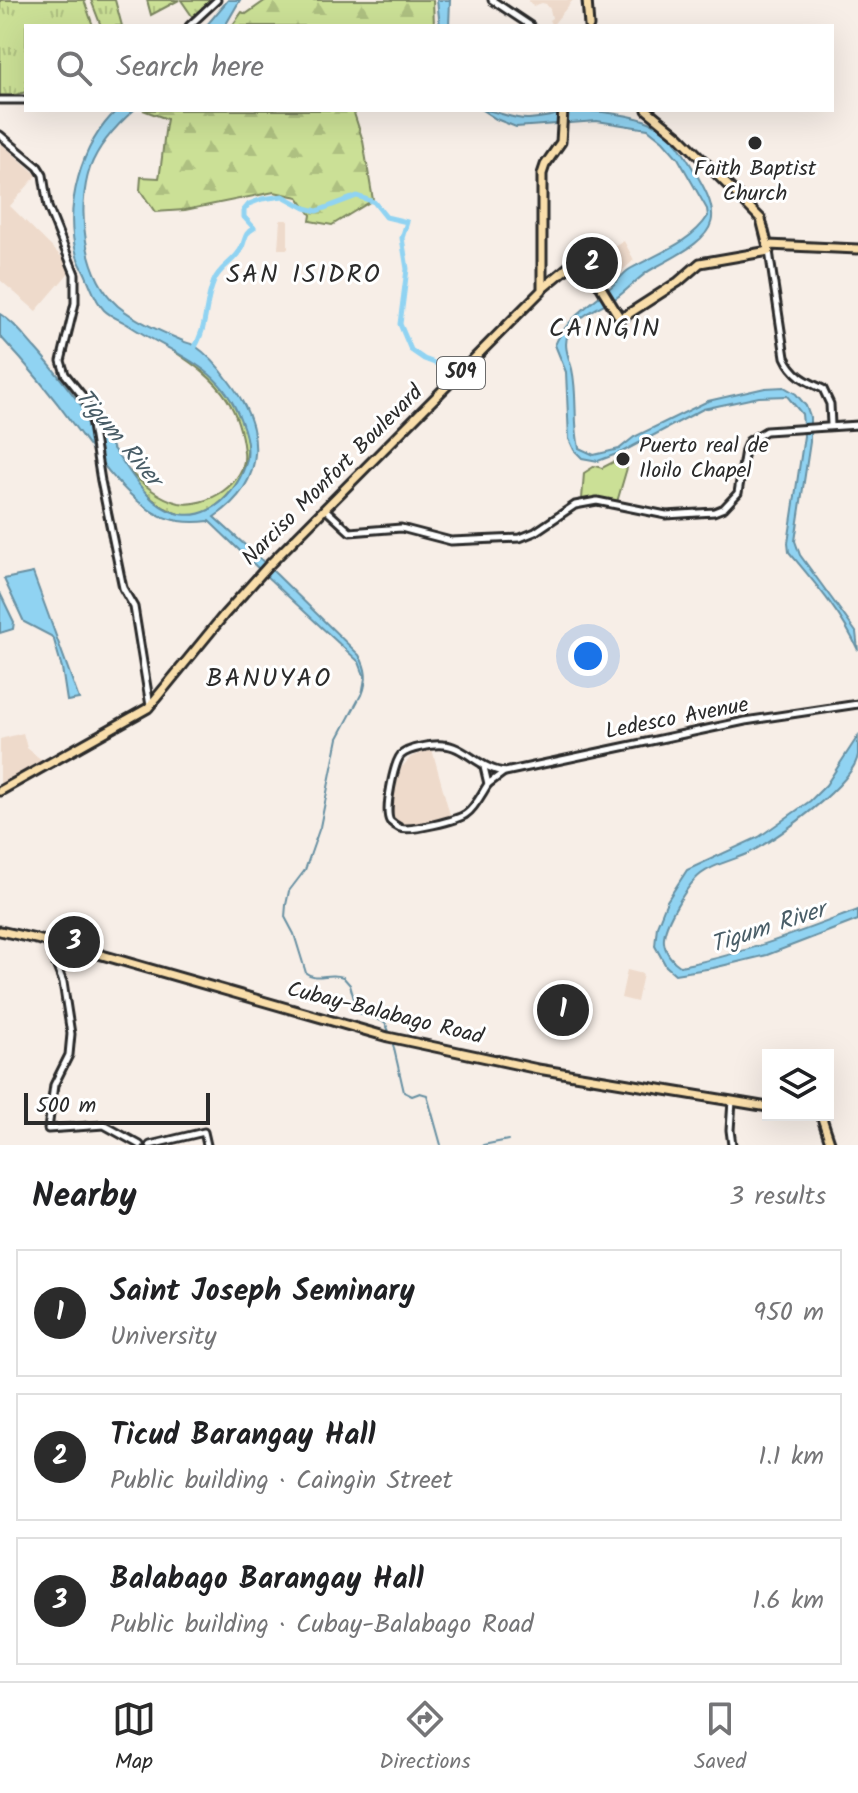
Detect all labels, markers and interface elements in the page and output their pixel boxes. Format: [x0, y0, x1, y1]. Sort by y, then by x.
search box [24, 24, 834, 112]
text: Search here [116, 44, 264, 92]
icon: search [52, 46, 96, 90]
marker: Faith Baptist Church [746, 134, 764, 152]
place label: Faith Baptist Church [694, 152, 817, 212]
pin: 2 [566, 233, 618, 293]
district label: SAN ISIDRO [226, 254, 382, 296]
district label: CAINGIN [549, 308, 661, 350]
road number: 509 [437, 357, 485, 389]
street label: Narciso Monfort Boulevard [234, 376, 433, 575]
water label: Tigum River [65, 380, 174, 500]
place label: Puerto real de Iloilo Chapel [639, 429, 769, 489]
marker: Puerto real de Iloilo Chapel [614, 450, 632, 468]
your location [568, 636, 608, 676]
district label: BANUYAO [206, 658, 332, 700]
street label: Ledesco Avenue [602, 688, 752, 750]
water label: Tigum River [705, 890, 835, 965]
pin: 3 [48, 912, 100, 972]
street label: Cubay-Balabago Road [283, 973, 488, 1056]
pin: 1 [537, 980, 589, 1040]
map controls [762, 1049, 834, 1121]
button: layers [762, 1049, 834, 1121]
scale bar [24, 1089, 210, 1125]
text: 500 m [36, 1089, 96, 1124]
text: Nearby [32, 1170, 137, 1224]
text: 3 results [729, 1176, 826, 1218]
text: Saint Joseph Seminary [110, 1268, 415, 1316]
text: 1 [56, 1292, 64, 1334]
text: 950 m [753, 1292, 824, 1334]
text: University [110, 1316, 216, 1358]
text: Ticud Barangay Hall [110, 1412, 376, 1460]
text: 2 [52, 1436, 68, 1478]
text: 1.1 km [758, 1436, 824, 1478]
text: Public building · Caingin Street [110, 1460, 453, 1502]
text: Balabago Barangay Hall [110, 1556, 424, 1604]
text: 3 [53, 1580, 67, 1622]
text: 1.6 km [752, 1580, 824, 1622]
text: Public building · Cubay-Balabago Road [110, 1604, 534, 1646]
tab: Map [112, 1697, 156, 1780]
tab: Directions [379, 1697, 471, 1780]
tab: Saved [694, 1697, 746, 1780]

